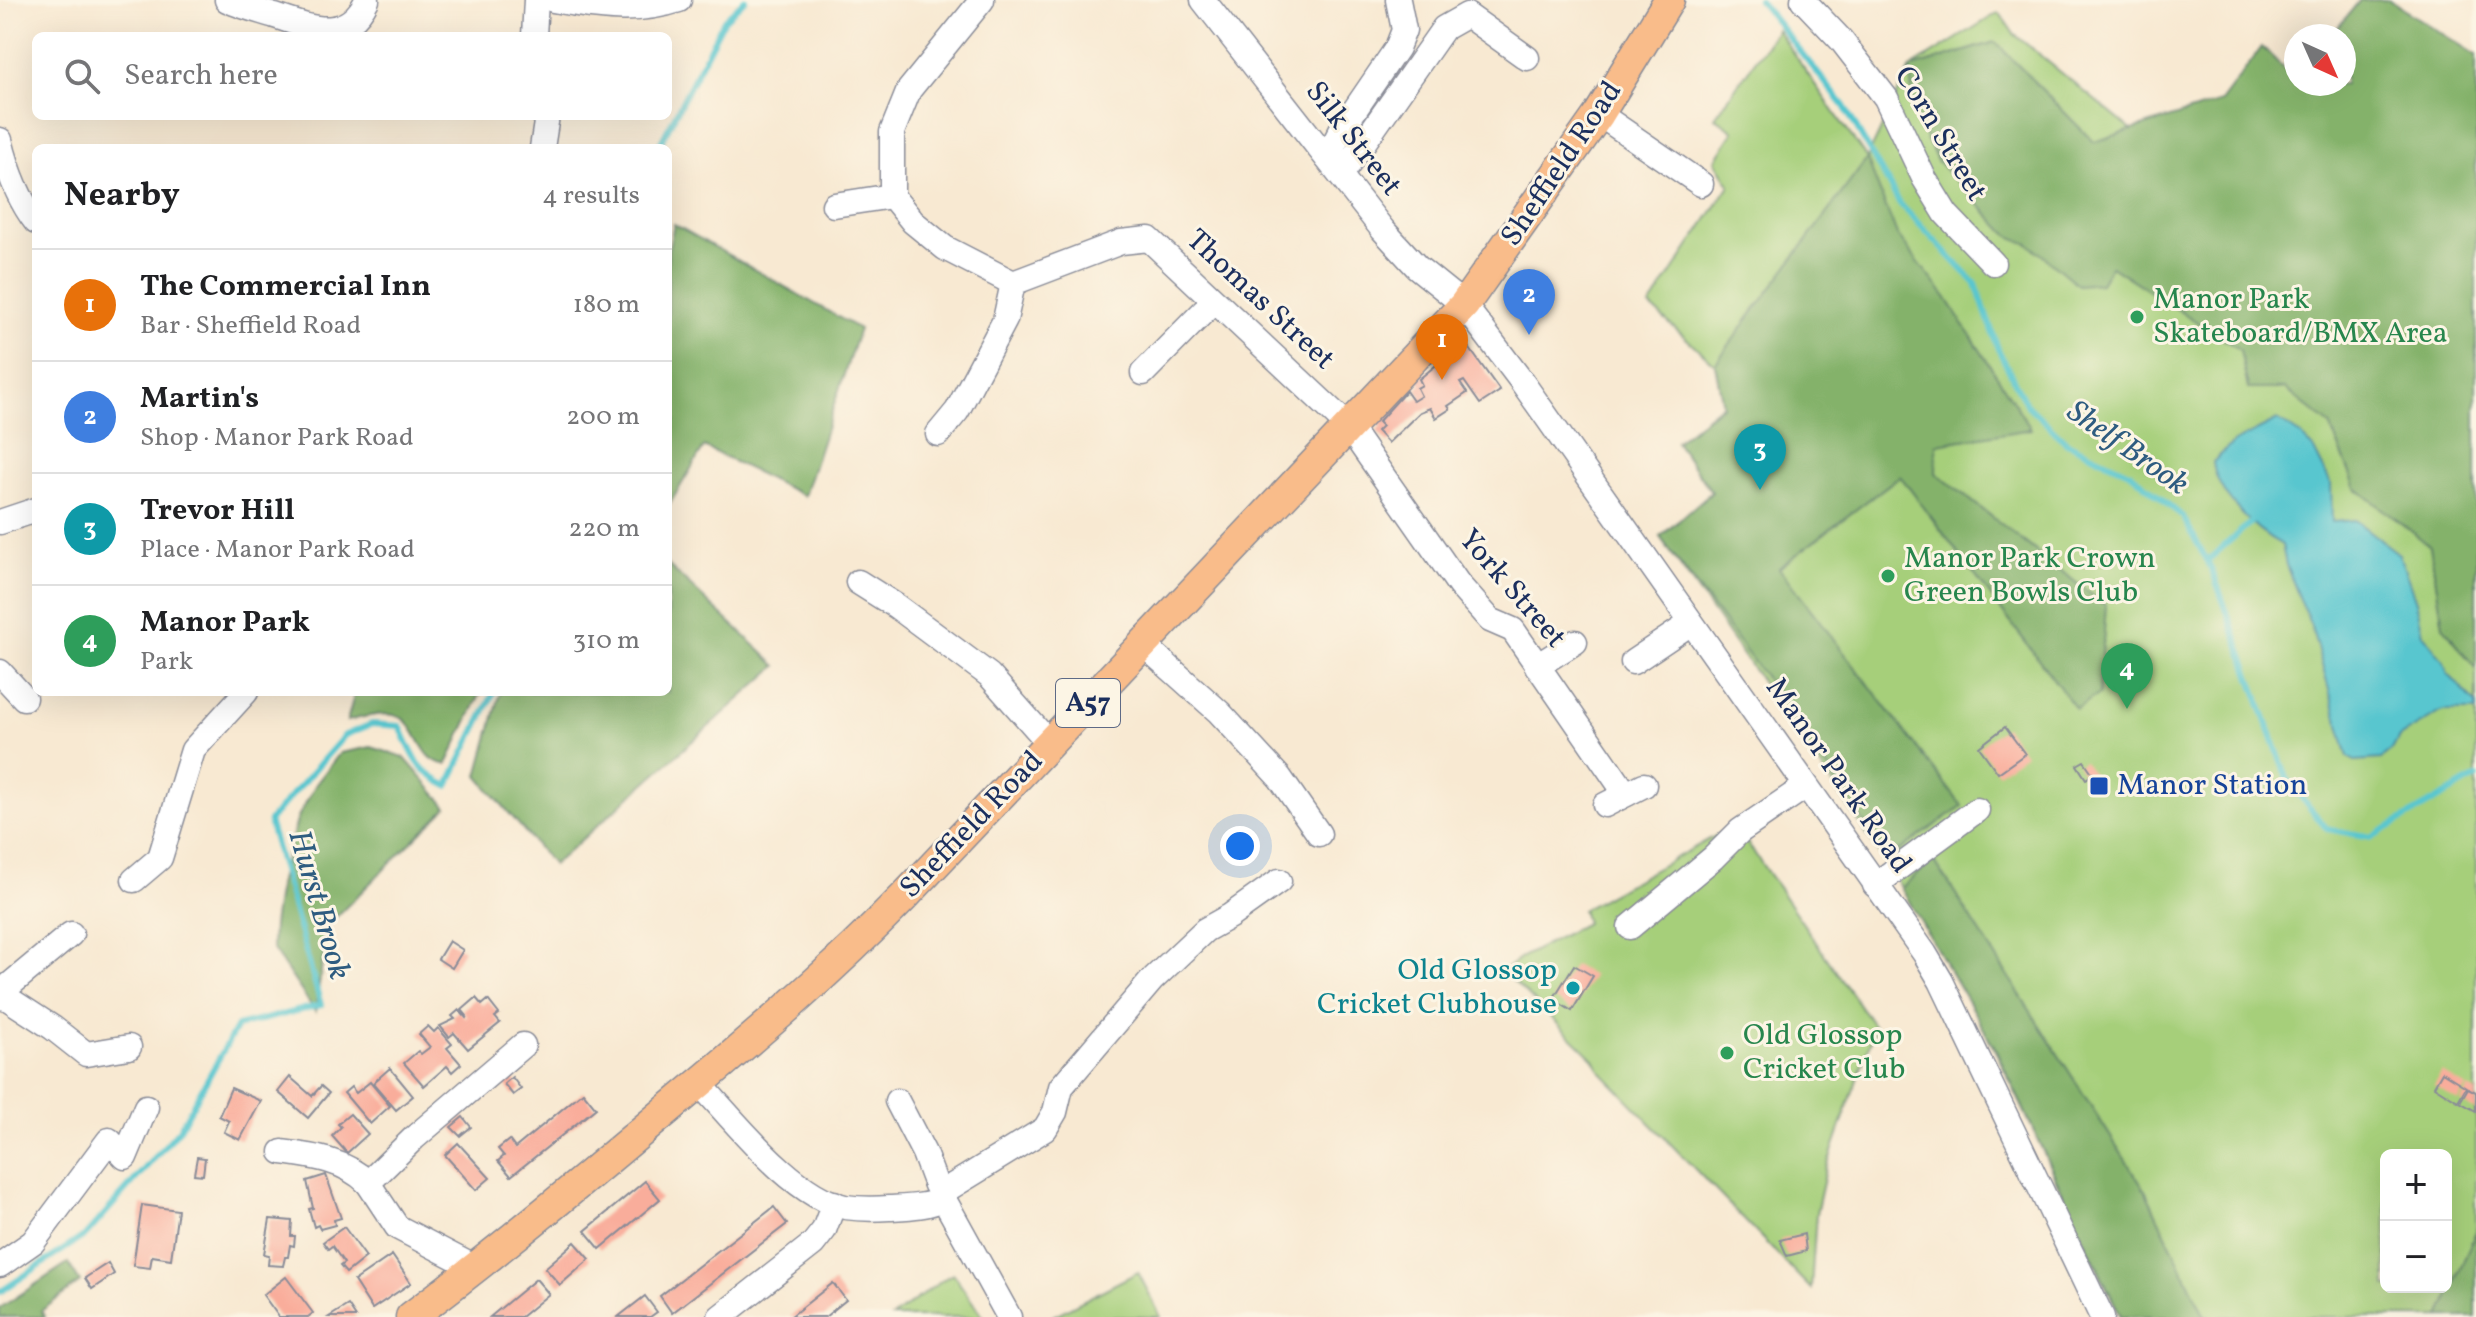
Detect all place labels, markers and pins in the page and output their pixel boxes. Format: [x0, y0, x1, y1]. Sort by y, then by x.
pin: 2 [1503, 269, 1555, 335]
place label: Manor Park Skateboard/BMX Area [2153, 279, 2448, 355]
marker: Manor Park Skateboard/BMX Area [2128, 308, 2146, 326]
pin: 1 [1416, 314, 1468, 380]
pin: 3 [1734, 424, 1786, 490]
place label: Manor Park Crown Green Bowls Club [1904, 538, 2156, 614]
marker: Manor Park Crown Green Bowls Club [1879, 567, 1897, 585]
pin: 4 [2101, 643, 2153, 709]
place label: Manor Station [2117, 765, 2307, 807]
marker: Manor Station [2088, 775, 2110, 797]
place label: Old Glossop Cricket Clubhouse [1317, 950, 1557, 1026]
marker: Old Glossop Cricket Clubhouse [1564, 979, 1582, 997]
place label: Old Glossop Cricket Club [1743, 1015, 1905, 1091]
marker: Old Glossop Cricket Club [1718, 1044, 1736, 1062]

